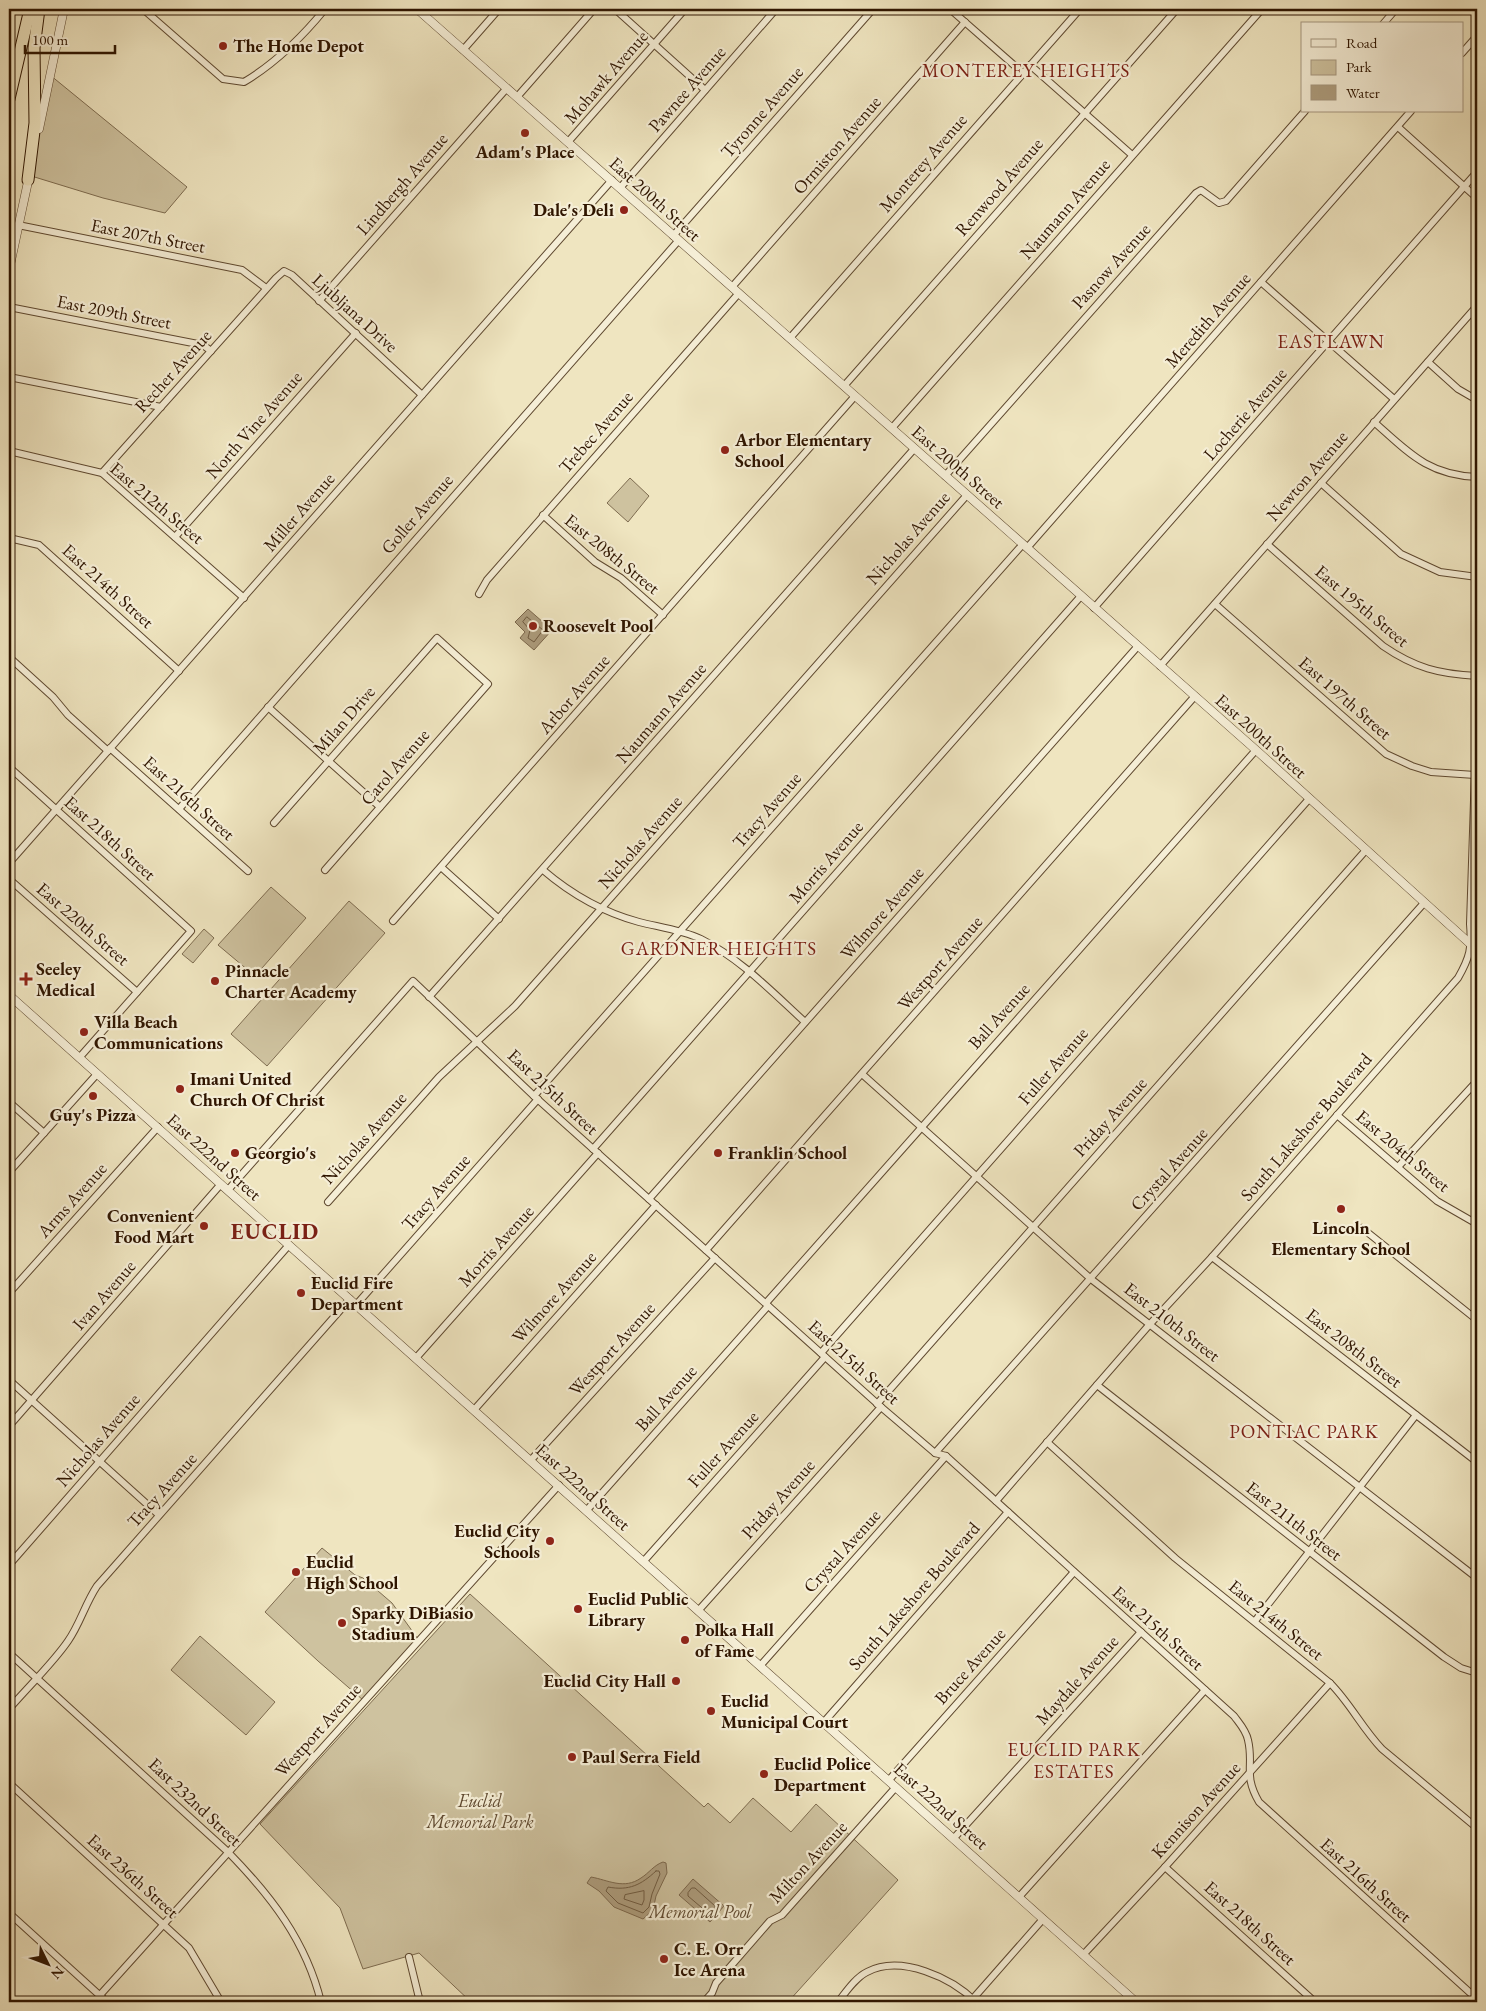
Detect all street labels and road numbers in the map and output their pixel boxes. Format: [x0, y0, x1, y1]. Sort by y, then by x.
street label: Mohawk Avenue [559, 25, 653, 128]
street label: Pawnee Avenue [643, 41, 730, 137]
street label: Tyronne Avenue [715, 61, 808, 162]
street label: Ormiston Avenue [787, 91, 886, 199]
street label: Monterey Avenue [874, 109, 972, 217]
street label: Lindbergh Avenue [351, 128, 452, 240]
street label: Renwood Avenue [950, 133, 1048, 241]
street label: East 200th Street [605, 151, 706, 246]
street label: Naumann Avenue [1014, 153, 1115, 264]
street label: East 207th Street [89, 213, 208, 258]
street label: Pasnow Avenue [1066, 218, 1155, 313]
street label: Meredith Avenue [1160, 267, 1255, 372]
street label: Ljubljana Drive [308, 268, 403, 357]
street label: East 209th Street [55, 289, 174, 334]
street label: Recher Avenue [129, 324, 216, 417]
street label: Locherie Avenue [1198, 362, 1291, 465]
street label: North Vine Avenue [200, 366, 307, 483]
street label: Trebec Avenue [553, 386, 638, 478]
street label: East 200th Street [907, 420, 1010, 514]
street label: Newton Avenue [1261, 426, 1352, 526]
street label: East 212th Street [106, 457, 209, 549]
street label: Miller Avenue [258, 467, 339, 556]
street label: Goller Avenue [376, 469, 458, 558]
street label: Nicholas Avenue [861, 486, 955, 589]
street label: East 208th Street [560, 508, 665, 599]
street label: East 214th Street [58, 538, 159, 633]
street label: East 195th Street [1311, 560, 1414, 652]
street label: Arbor Avenue [532, 649, 614, 739]
street label: East 197th Street [1294, 651, 1397, 745]
street label: Naumann Avenue [610, 657, 711, 768]
street label: Milan Drive [307, 681, 380, 759]
street label: East 200th Street [1211, 688, 1312, 783]
street label: Carol Avenue [355, 724, 434, 810]
street label: East 216th Street [139, 750, 240, 845]
street label: Tracy Avenue [727, 767, 806, 853]
street label: East 218th Street [60, 790, 161, 885]
street label: Nicholas Avenue [593, 790, 687, 893]
street label: Morris Avenue [783, 816, 868, 908]
street label: Wilmore Avenue [835, 861, 928, 964]
street label: East 220th Street [32, 877, 135, 971]
street label: Westport Avenue [892, 910, 987, 1015]
street label: Ball Avenue [963, 978, 1034, 1054]
street label: Fuller Avenue [1013, 1022, 1093, 1109]
street label: East 215th Street [503, 1044, 604, 1140]
street label: South Lakeshore Boulevard [1235, 1047, 1377, 1206]
street label: Priday Avenue [1068, 1072, 1152, 1161]
street label: Nicholas Avenue [316, 1087, 411, 1189]
street label: East 204th Street [1352, 1105, 1455, 1197]
street label: East 222nd Street [162, 1108, 267, 1205]
street label: Crystal Avenue [1125, 1122, 1212, 1215]
street label: Tracy Avenue [396, 1149, 475, 1235]
street label: Arms Avenue [31, 1157, 111, 1243]
street label: Morris Avenue [453, 1200, 538, 1291]
street label: Wilmore Avenue [506, 1246, 601, 1347]
street label: Ivan Avenue [67, 1255, 140, 1335]
street label: East 210th Street [1120, 1277, 1225, 1367]
street label: Westport Avenue [563, 1297, 660, 1400]
street label: East 208th Street [1302, 1303, 1407, 1393]
street label: East 215th Street [804, 1314, 905, 1409]
street label: Ball Avenue [630, 1360, 701, 1436]
street label: Nicholas Avenue [51, 1388, 145, 1491]
street label: Fuller Avenue [682, 1405, 763, 1492]
street label: East 222nd Street [531, 1438, 636, 1535]
street label: Tracy Avenue [122, 1447, 201, 1532]
street label: Priday Avenue [736, 1454, 820, 1543]
street label: East 211th Street [1242, 1476, 1347, 1566]
street label: Crystal Avenue [798, 1504, 885, 1597]
street label: South Lakeshore Boulevard [843, 1516, 985, 1675]
street label: East 214th Street [1224, 1574, 1329, 1665]
street label: East 215th Street [1108, 1580, 1209, 1675]
street label: Bruce Avenue [929, 1623, 1010, 1709]
street label: Maydale Avenue [1030, 1630, 1123, 1729]
street label: Westport Avenue [269, 1678, 366, 1781]
street label: East 232nd Street [144, 1752, 247, 1851]
street label: East 222nd Street [889, 1757, 994, 1854]
street label: Kennison Avenue [1146, 1757, 1245, 1863]
street label: Milton Avenue [764, 1816, 852, 1908]
street label: East 236th Street [83, 1828, 184, 1923]
street label: East 216th Street [1316, 1832, 1417, 1927]
street label: East 218th Street [1200, 1875, 1301, 1970]

